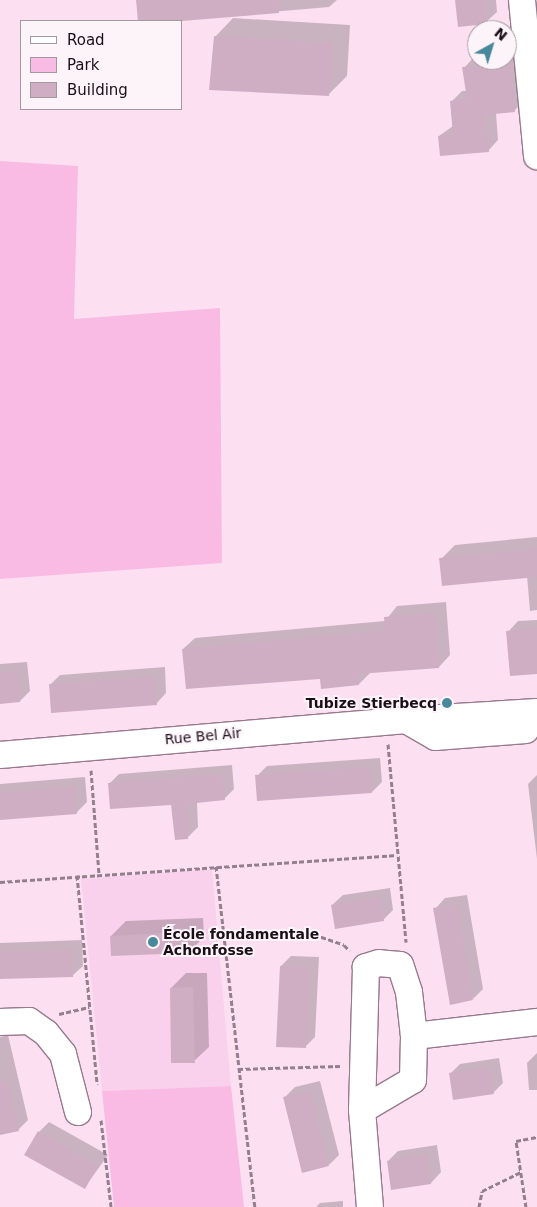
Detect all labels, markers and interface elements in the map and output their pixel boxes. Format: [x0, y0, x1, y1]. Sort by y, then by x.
legend [20, 20, 182, 110]
north arrow [467, 20, 517, 70]
text: N [491, 24, 510, 44]
text: Road [67, 31, 105, 49]
text: Park [67, 56, 99, 74]
text: Building [67, 81, 128, 99]
place label: Tubize Stierbecq [306, 695, 437, 711]
marker: Tubize Stierbecq [441, 697, 453, 709]
street label: Rue Bel Air [164, 724, 242, 748]
place label: École fondamentale Achonfosse [163, 926, 319, 959]
marker: École fondamentale Achonfosse [147, 936, 159, 948]

